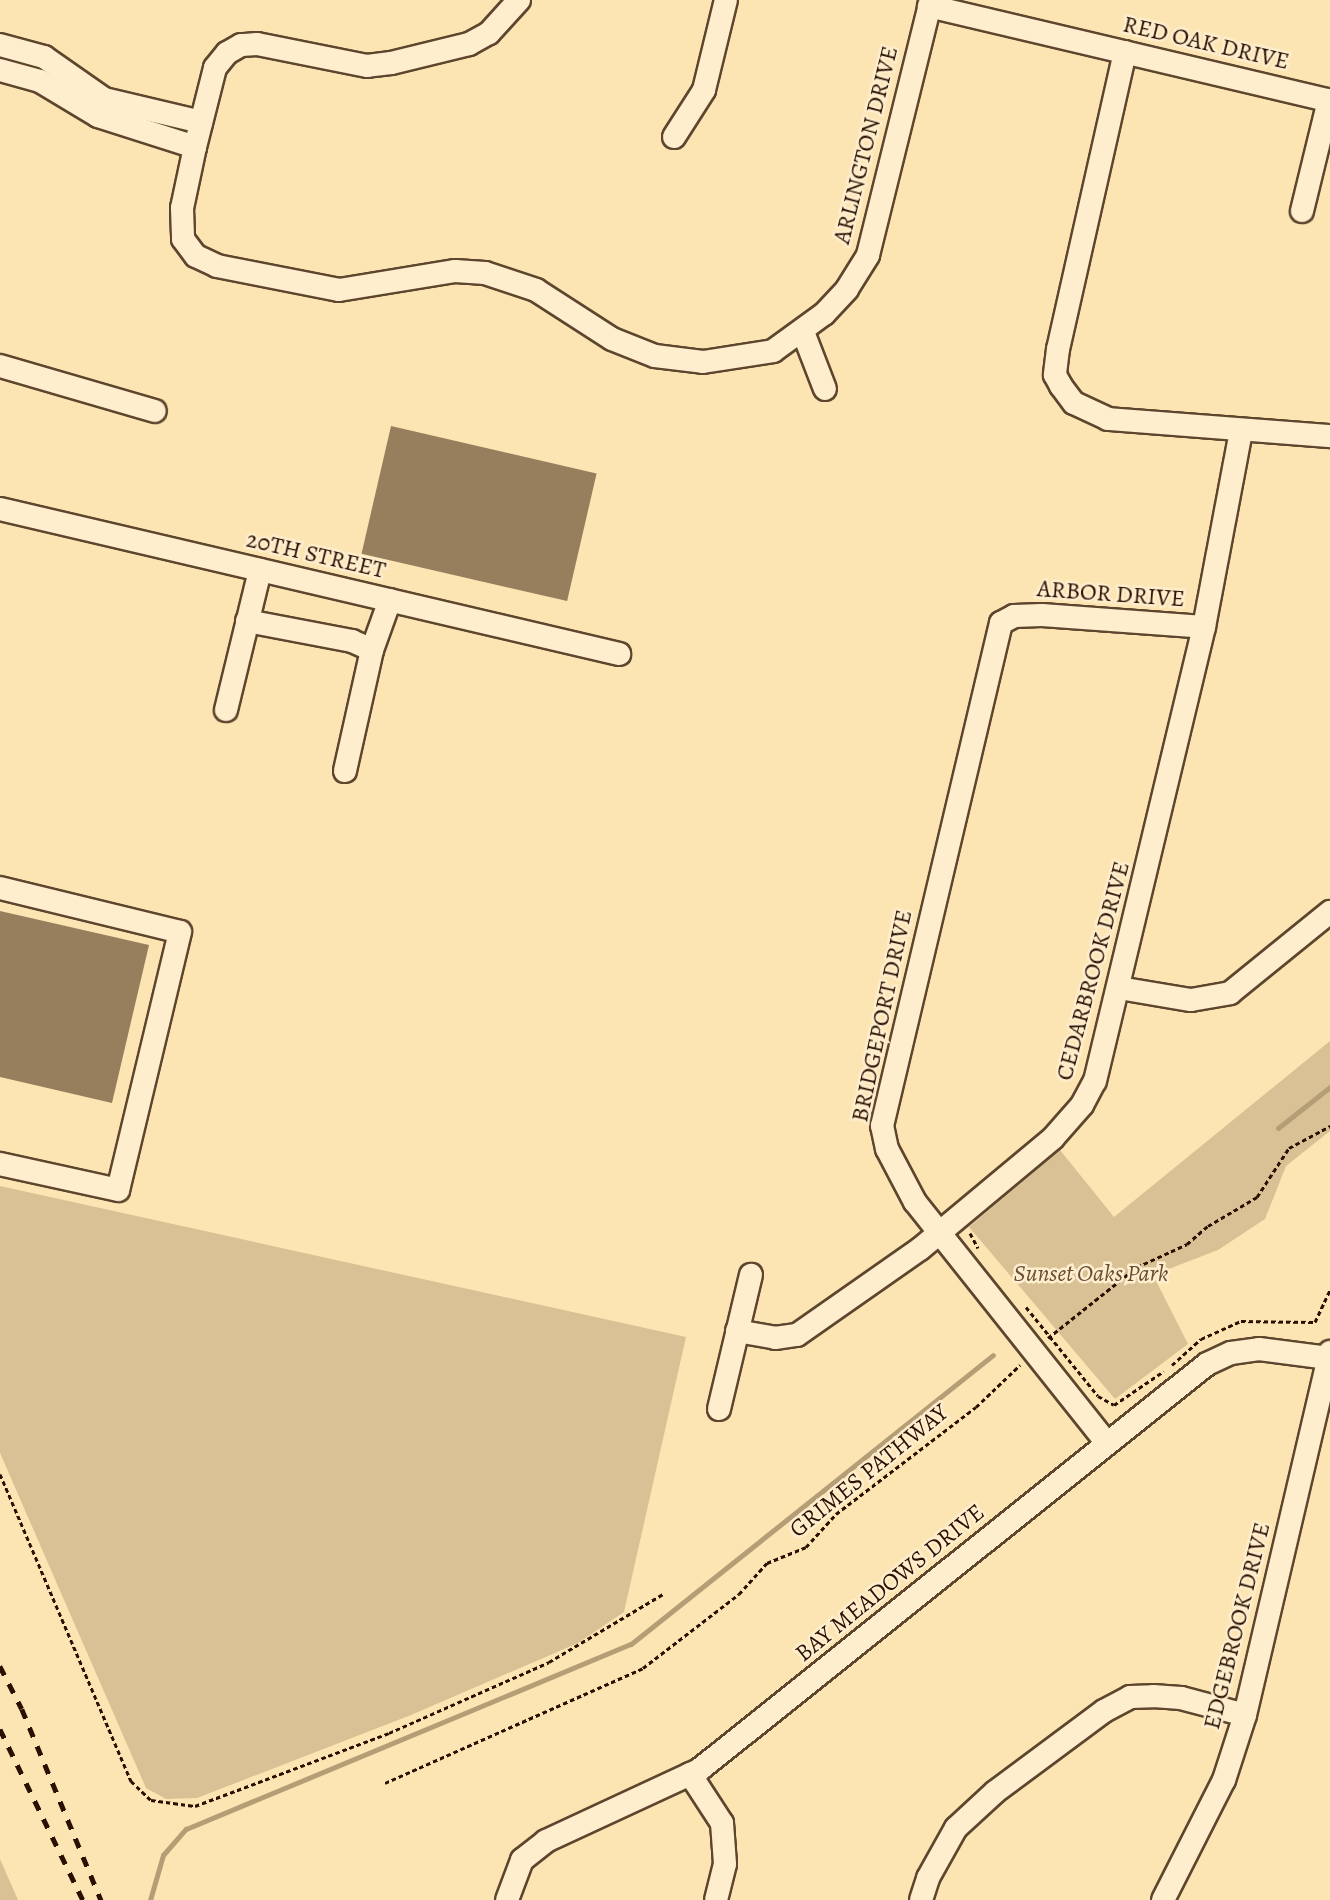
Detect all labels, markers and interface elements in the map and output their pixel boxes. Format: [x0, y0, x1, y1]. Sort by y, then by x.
street label: RED OAK DRIVE [1120, 10, 1292, 76]
street label: ARLINGTON DRIVE [828, 43, 904, 247]
street label: 20TH STREET [244, 525, 388, 585]
street label: ARBOR DRIVE [1036, 574, 1186, 614]
street label: CEDARBROOK DRIVE [1050, 858, 1136, 1084]
street label: BRIDGEPORT DRIVE [845, 907, 919, 1125]
park label: Sunset Oaks Park [1014, 1260, 1168, 1288]
street label: GRIMES PATHWAY [784, 1398, 954, 1544]
street label: BAY MEADOWS DRIVE [790, 1498, 990, 1668]
street label: EDGEBROOK DRIVE [1197, 1520, 1277, 1732]

